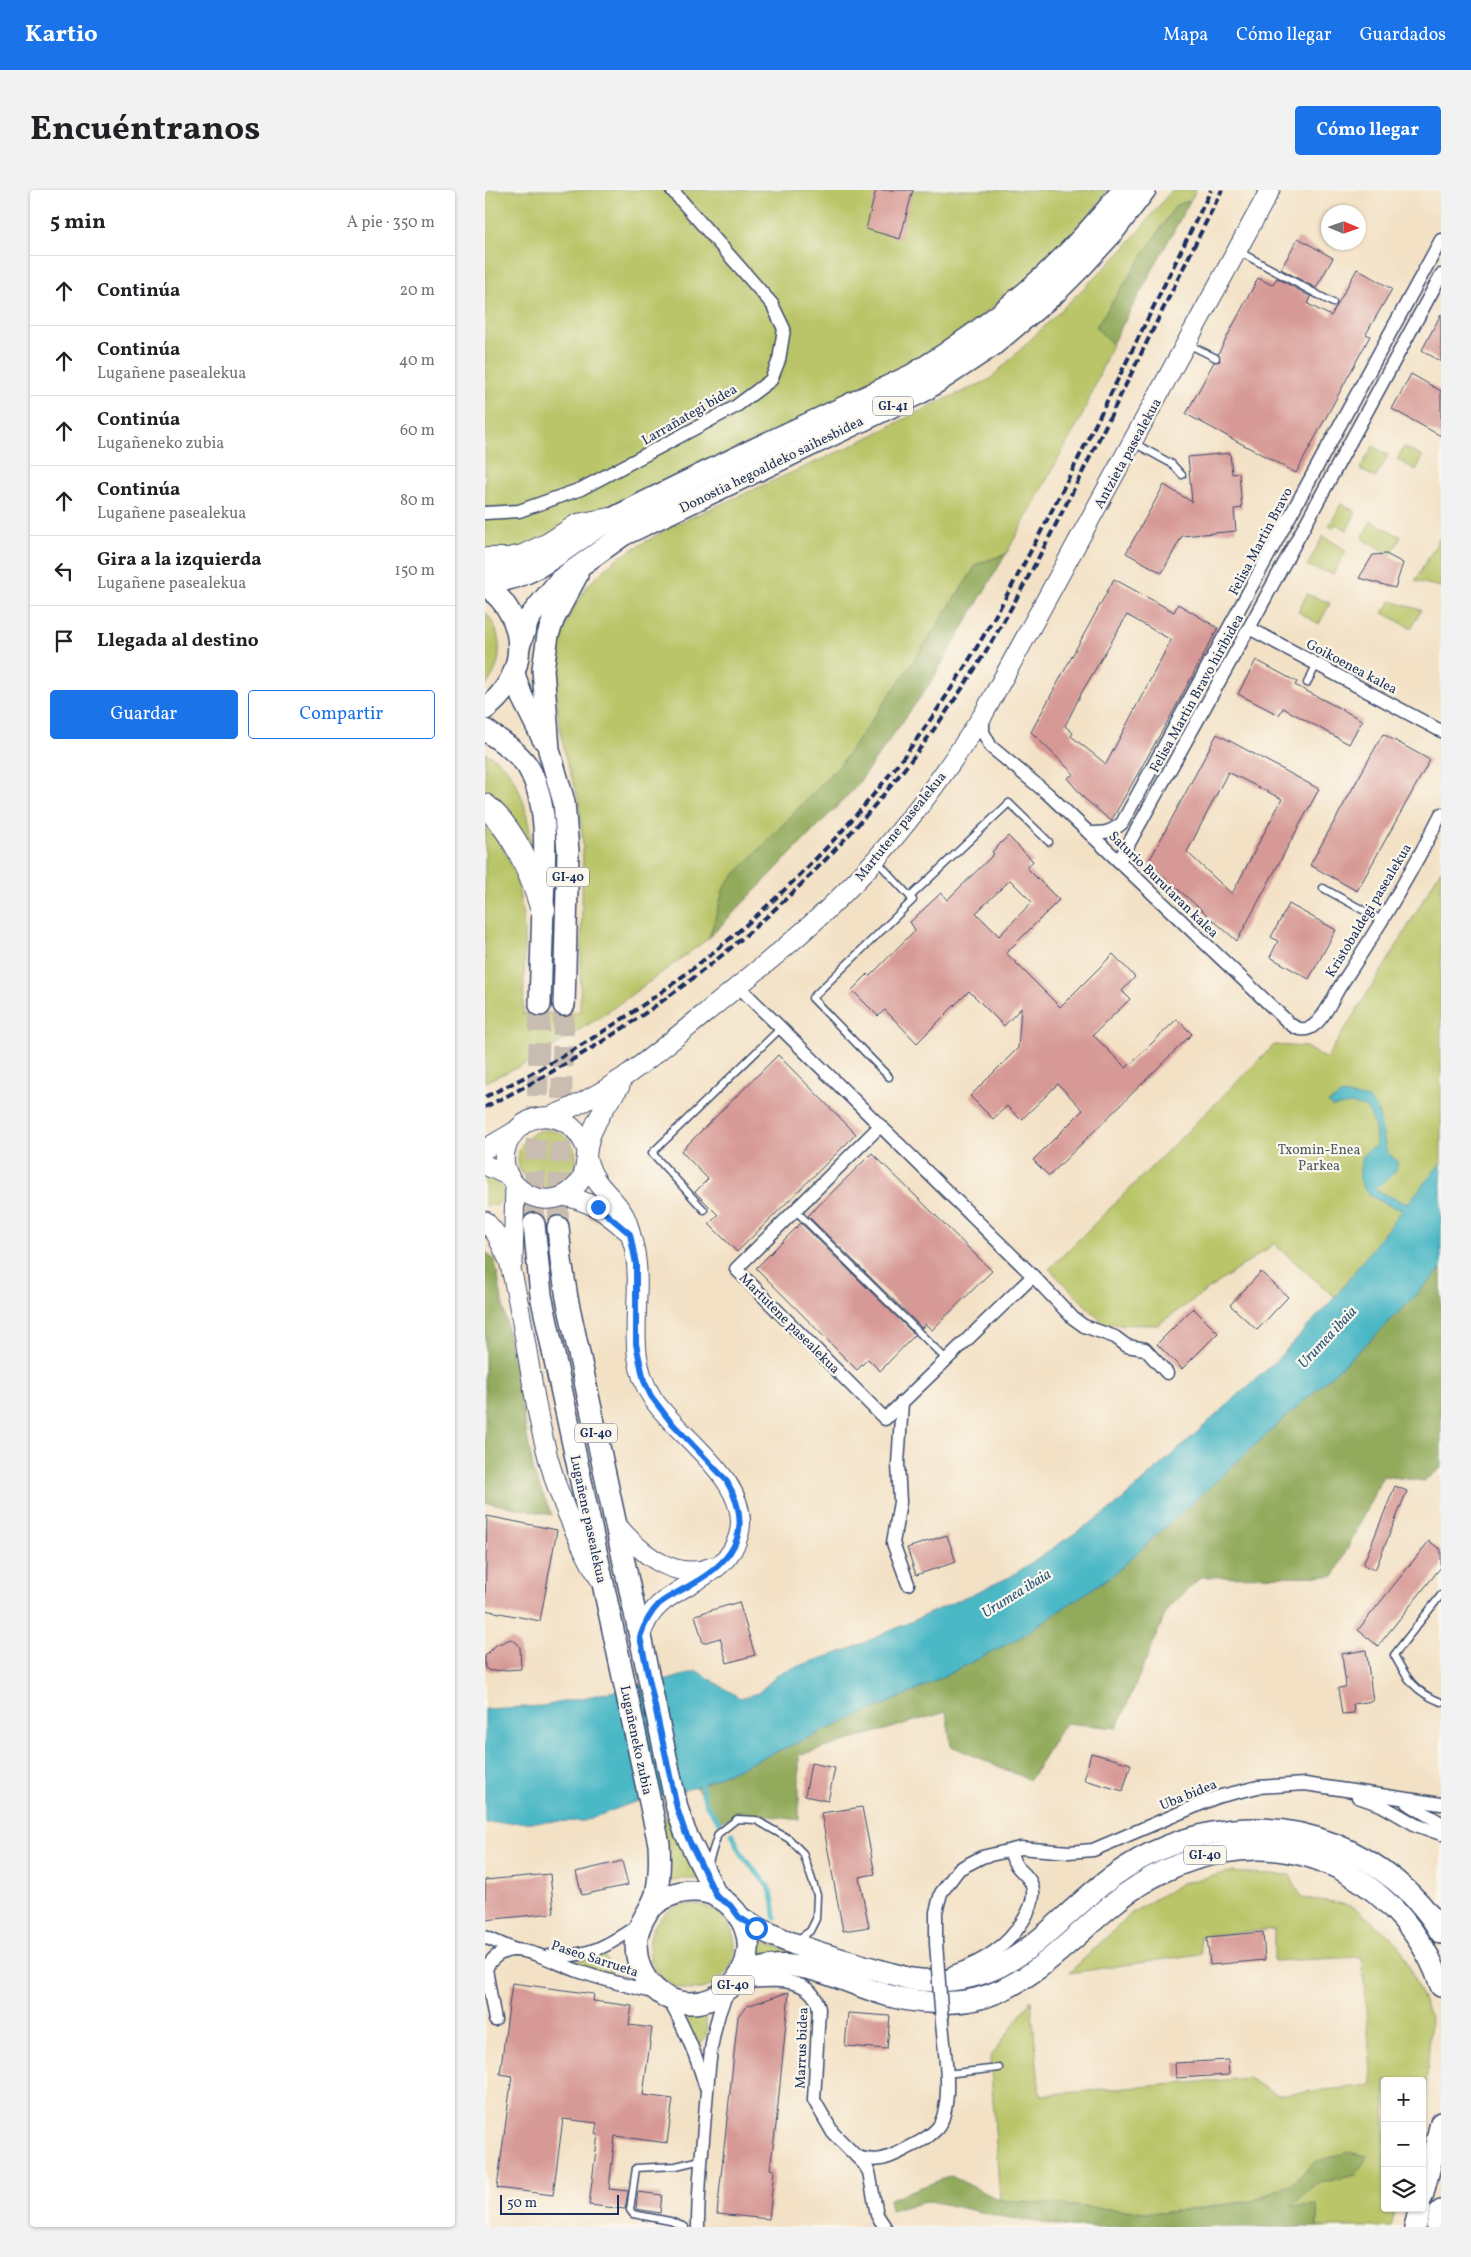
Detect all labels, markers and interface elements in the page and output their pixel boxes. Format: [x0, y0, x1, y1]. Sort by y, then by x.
text: Kartio [25, 18, 98, 52]
text: Mapa [1163, 23, 1208, 48]
text: Cómo llegar [1236, 23, 1332, 48]
text: Guardados [1360, 23, 1446, 48]
text: Encuéntranos [30, 106, 260, 154]
button: Cómo llegar [1295, 106, 1441, 155]
north arrow [1321, 205, 1366, 250]
text: 5 min [50, 208, 106, 237]
text: A pie · 350 m [347, 212, 435, 234]
icon: ahead [50, 277, 78, 305]
text: Continúa [97, 278, 180, 304]
text: 20 m [400, 280, 435, 302]
text: Continúa [97, 337, 180, 363]
icon: ahead [50, 347, 78, 375]
text: 40 m [399, 350, 435, 372]
text: Lugañene pasealekua [97, 363, 246, 385]
street label: Larrañategi bidea [638, 380, 741, 450]
street label: Antzieta pasealekua [1090, 395, 1167, 512]
road number: GI-41 [873, 397, 913, 416]
text: Continúa [97, 407, 180, 433]
street label: Donostia hegoaldeko saihesbidea [676, 412, 867, 518]
icon: ahead [50, 417, 78, 445]
text: 60 m [400, 420, 435, 442]
text: Lugañeneko zubia [97, 433, 224, 455]
text: Continúa [97, 477, 180, 503]
street label: Felisa Martin Bravo [1225, 484, 1298, 599]
icon: ahead [50, 487, 78, 515]
text: 80 m [400, 490, 435, 512]
text: Lugañene pasealekua [97, 503, 246, 525]
text: Gira a la izquierda [97, 547, 262, 573]
icon: left [50, 557, 78, 585]
text: 150 m [394, 560, 435, 582]
text: Lugañene pasealekua [97, 573, 246, 595]
street label: Felisa Martin Bravo hiribidea [1146, 611, 1249, 777]
icon: arrive [50, 627, 78, 655]
text: Llegada al destino [97, 628, 259, 654]
street label: Goikoenea kalea [1302, 635, 1400, 699]
button: Guardar [50, 690, 238, 739]
button: Compartir [248, 690, 435, 739]
street label: Martutene pasealekua [851, 768, 951, 886]
street label: Saturio Burutaran kalea [1104, 827, 1222, 943]
street label: Kristobaldegi pasealekua [1322, 840, 1417, 981]
road number: GI-40 [547, 868, 589, 886]
park label: Txomin-Enea Parkea [1278, 1141, 1360, 1176]
route end [587, 1196, 610, 1219]
street label: Martutene pasealekua [734, 1269, 844, 1379]
water label: Urumea ibaia [1294, 1302, 1363, 1374]
road number: GI-40 [575, 1424, 617, 1442]
street label: Lugañene pasealekua [565, 1453, 610, 1585]
water label: Urumea ibaia [978, 1565, 1056, 1624]
street label: Lugañeneko zubia [615, 1684, 656, 1797]
street label: Uba bidea [1157, 1775, 1220, 1815]
road number: GI-40 [1184, 1846, 1226, 1864]
route start [745, 1917, 768, 1940]
street label: Paseo Sarrueta [548, 1936, 641, 1983]
road number: GI-40 [712, 1976, 754, 1994]
street label: Marrus bidea [792, 2007, 813, 2089]
map controls [1381, 2077, 1426, 2212]
button: + [1381, 2077, 1426, 2122]
button: − [1381, 2122, 1426, 2167]
button: layers [1381, 2167, 1426, 2212]
scale bar [500, 2192, 619, 2215]
text: 50 m [507, 2194, 537, 2213]

